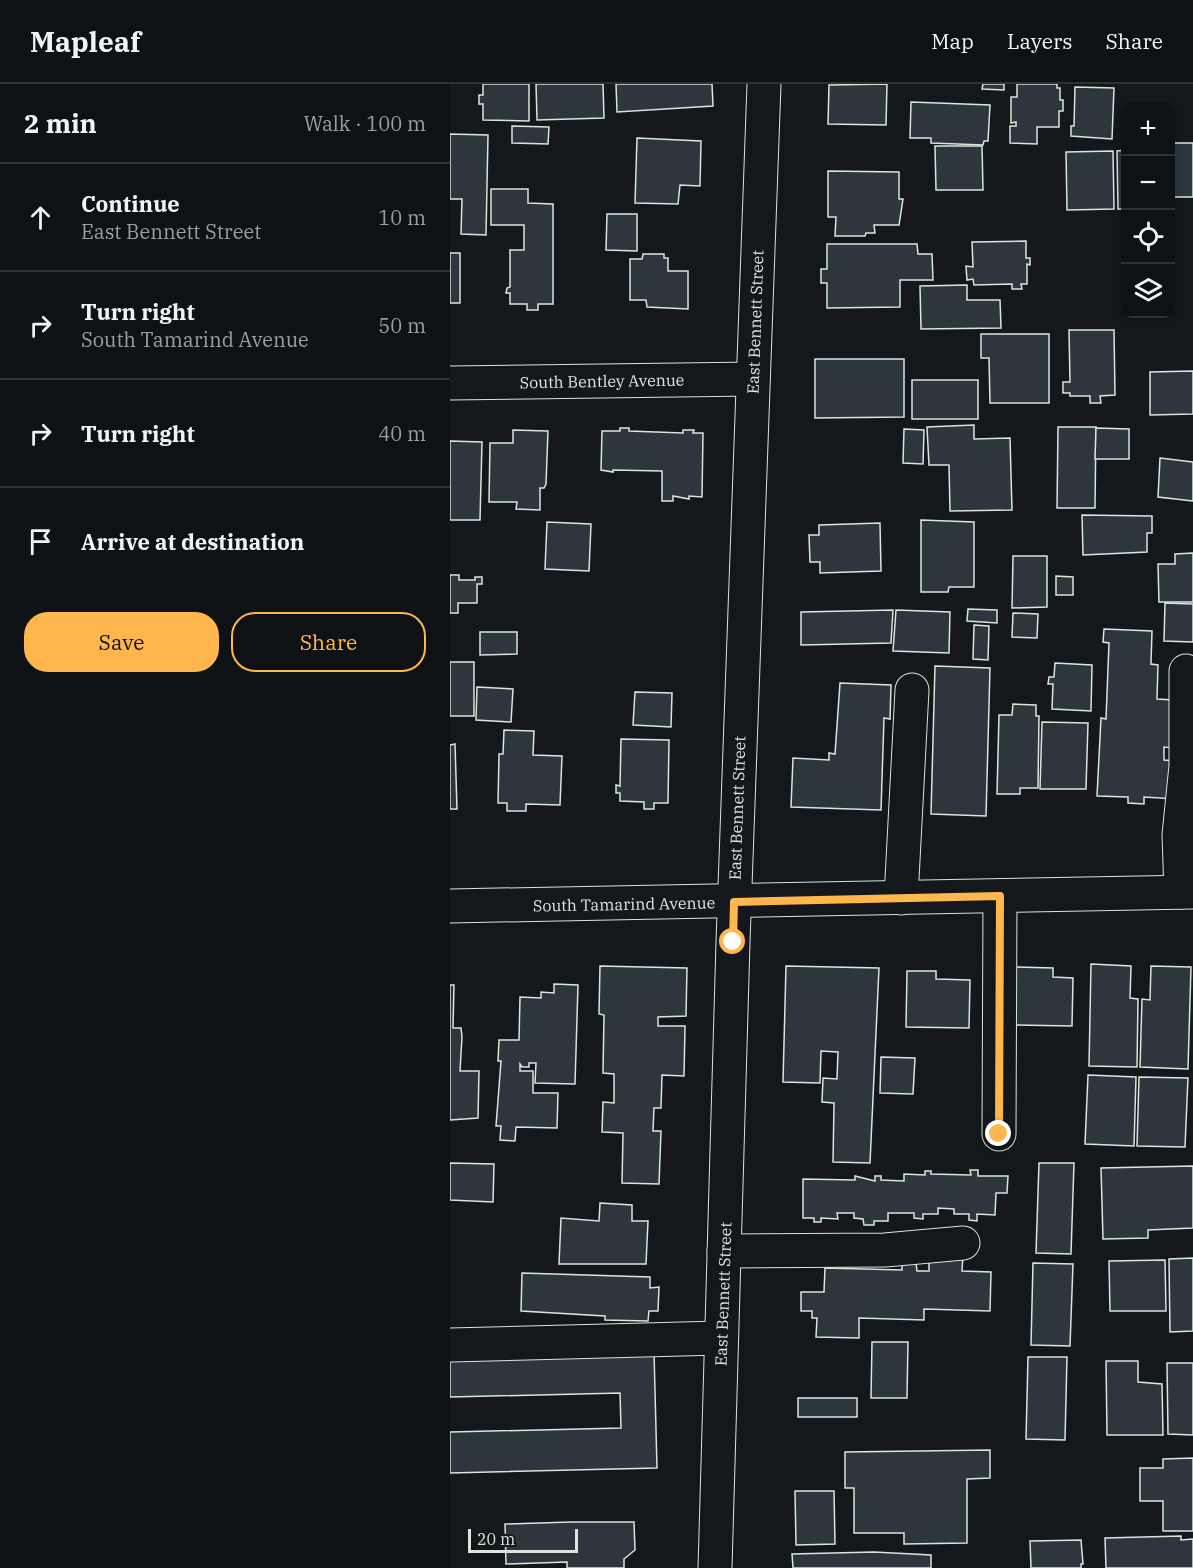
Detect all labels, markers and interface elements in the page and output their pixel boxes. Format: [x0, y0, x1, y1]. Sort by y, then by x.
text: Mapleaf [30, 23, 141, 60]
text: Map [931, 27, 974, 55]
text: Layers [1007, 27, 1073, 55]
text: Share [1106, 27, 1163, 55]
map controls [1121, 102, 1175, 318]
button: + [1121, 102, 1175, 156]
text: 2 min [24, 106, 97, 140]
text: Walk · 100 m [304, 110, 426, 137]
button: − [1121, 156, 1175, 210]
text: Continue [81, 189, 180, 218]
icon: ahead [24, 201, 57, 234]
text: 10 m [378, 204, 426, 231]
button: locate [1121, 210, 1175, 264]
text: East Bennett Street [81, 218, 261, 245]
street label: East Bennett Street [742, 249, 768, 394]
button: layers [1121, 264, 1175, 318]
text: Turn right [81, 297, 195, 326]
icon: right [24, 309, 57, 342]
text: 50 m [378, 312, 426, 339]
text: South Tamarind Avenue [81, 326, 309, 353]
street label: South Bentley Avenue [520, 370, 684, 392]
icon: right [24, 417, 57, 450]
text: Turn right [81, 419, 195, 448]
text: 40 m [378, 420, 426, 447]
icon: arrive [24, 525, 57, 558]
text: Arrive at destination [81, 527, 304, 556]
button: Save [24, 612, 219, 672]
button: Share [231, 612, 426, 672]
street label: East Bennett Street [724, 735, 750, 880]
street label: South Tamarind Avenue [533, 892, 715, 916]
route start [719, 928, 745, 954]
route end [985, 1120, 1011, 1146]
street label: East Bennett Street [710, 1221, 736, 1366]
scale bar [468, 1526, 578, 1554]
text: 20 m [477, 1529, 515, 1549]

